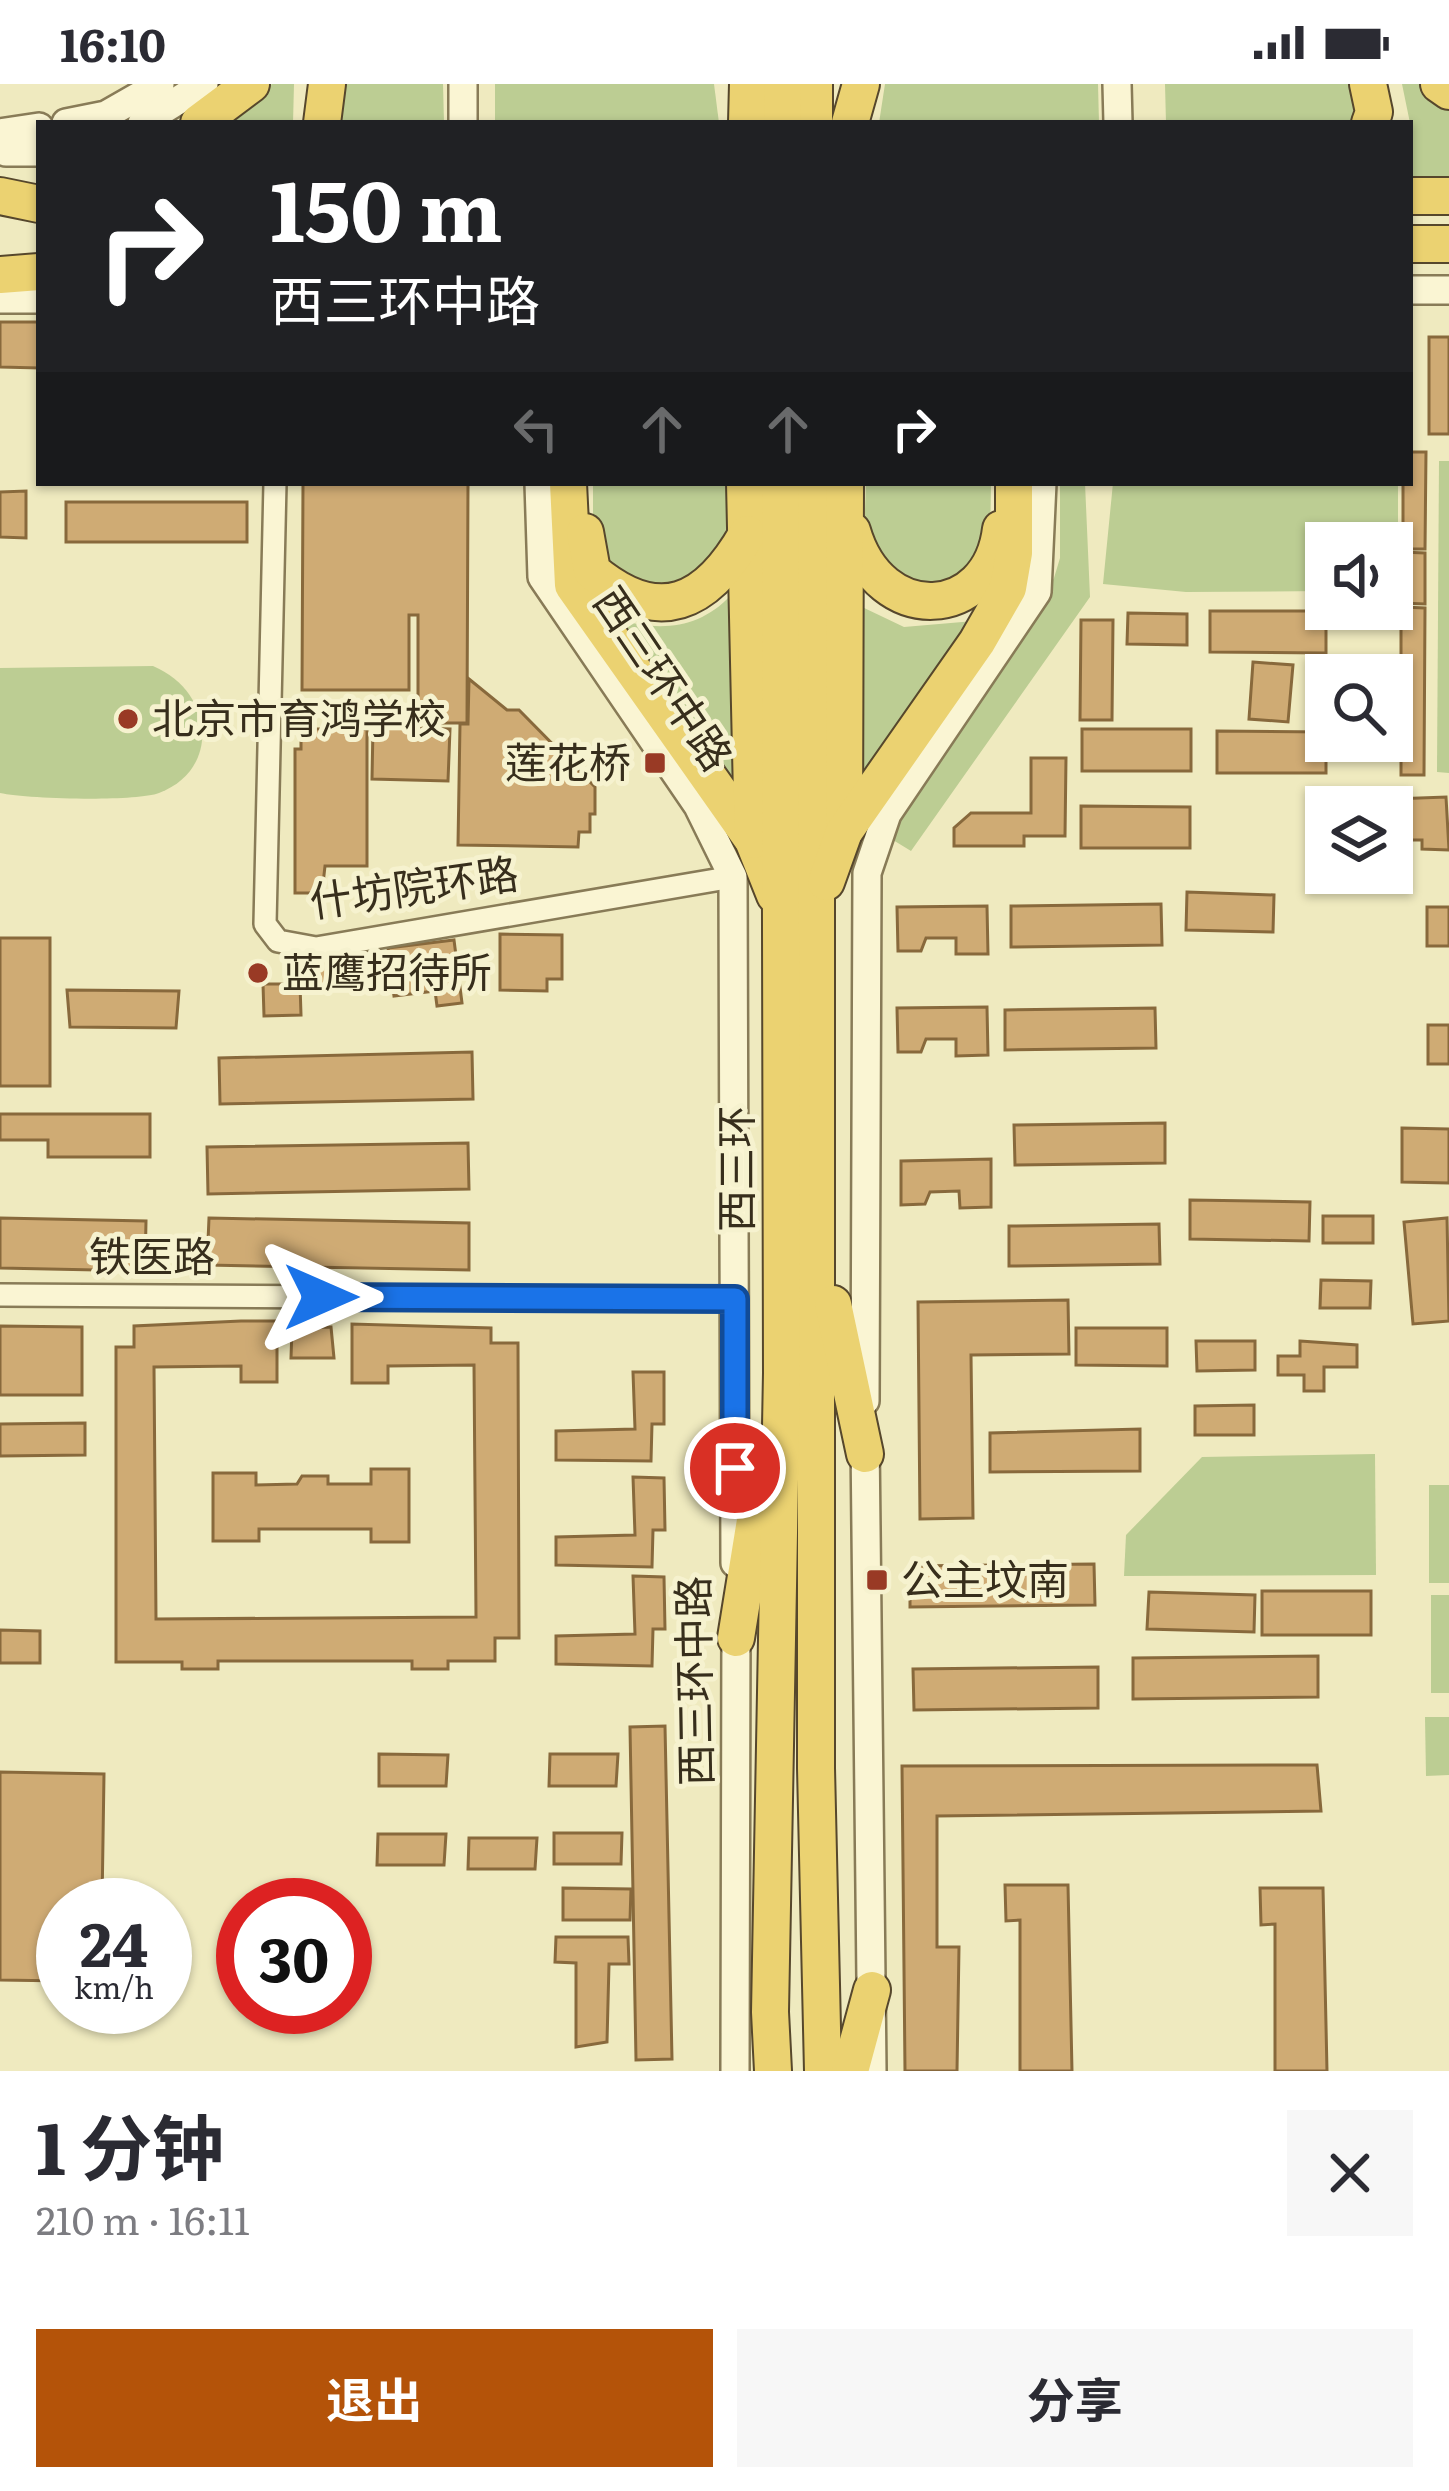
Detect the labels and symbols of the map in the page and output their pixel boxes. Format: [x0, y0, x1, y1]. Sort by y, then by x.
street label: 西三环中路 [581, 573, 750, 782]
place label: 北京市育鸿学校 [152, 685, 446, 747]
marker: 北京市育鸿学校 [115, 706, 141, 732]
place label: 莲花桥 [505, 729, 631, 791]
marker: 莲花桥 [642, 750, 668, 776]
street label: 什坊院环路 [305, 840, 522, 930]
place label: 蓝鹰招待所 [282, 939, 492, 1001]
marker: 蓝鹰招待所 [245, 960, 271, 986]
street label: 西三环 [703, 1106, 765, 1232]
street label: 铁医路 [89, 1223, 215, 1285]
position arrow [258, 1234, 384, 1360]
pin [684, 1417, 786, 1519]
place label: 公主坟南 [901, 1546, 1069, 1608]
marker: 公主坟南 [864, 1567, 890, 1593]
street label: 西三环中路 [659, 1576, 725, 1787]
speed limit sign: 30 [216, 1878, 372, 2034]

